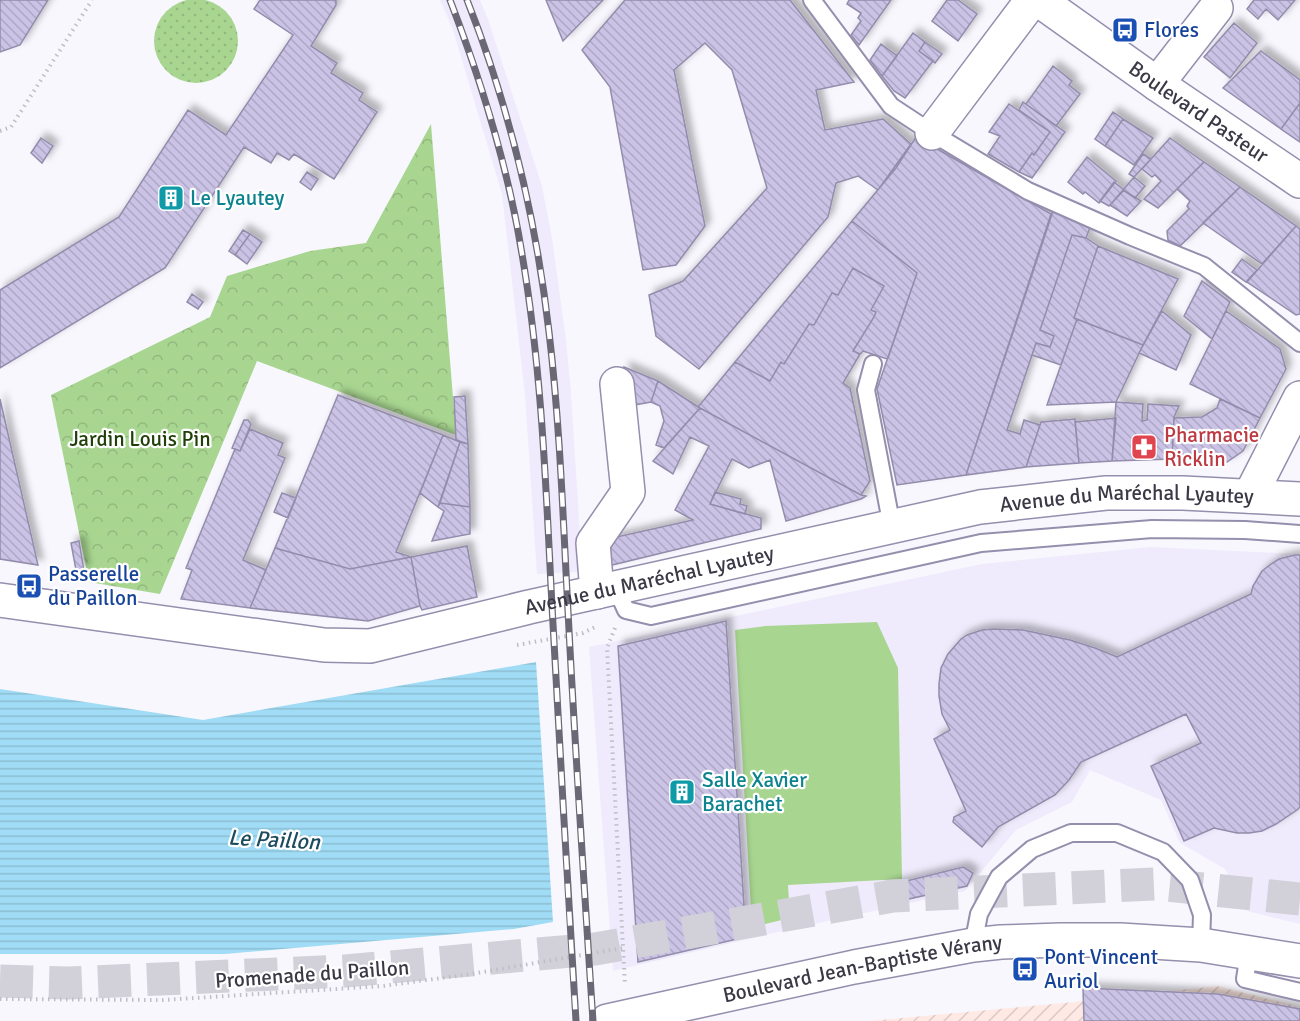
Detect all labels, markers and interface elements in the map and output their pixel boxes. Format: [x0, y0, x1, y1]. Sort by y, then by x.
bus stop icon: Flores [1110, 15, 1140, 45]
place label: Flores [1144, 17, 1199, 43]
street label: Boulevard Pasteur [1124, 55, 1274, 169]
building icon: Le Lyautey [156, 183, 186, 213]
place label: Le Lyautey [190, 185, 285, 211]
place label: Pharmacie Ricklin [1164, 422, 1259, 472]
park label: Jardin Louis Pin [69, 426, 211, 452]
pharmacy icon: Pharmacie Ricklin [1129, 432, 1159, 462]
street label: Avenue du Maréchal Lyautey [998, 479, 1255, 518]
street label: Avenue du Maréchal Lyautey [522, 540, 777, 621]
place label: Passerelle du Paillon [48, 561, 139, 611]
bus stop icon: Passerelle du Paillon [14, 571, 44, 601]
place label: Salle Xavier Barachet [702, 767, 807, 817]
building icon: Salle Xavier Barachet [667, 777, 697, 807]
water label: Le Paillon [227, 824, 322, 855]
street label: Boulevard Jean-Baptiste Vérany [720, 929, 1004, 1008]
place label: Pont Vincent Auriol [1044, 944, 1158, 994]
street label: Promenade du Paillon [214, 954, 410, 994]
bus stop icon: Pont Vincent Auriol [1010, 954, 1040, 984]

